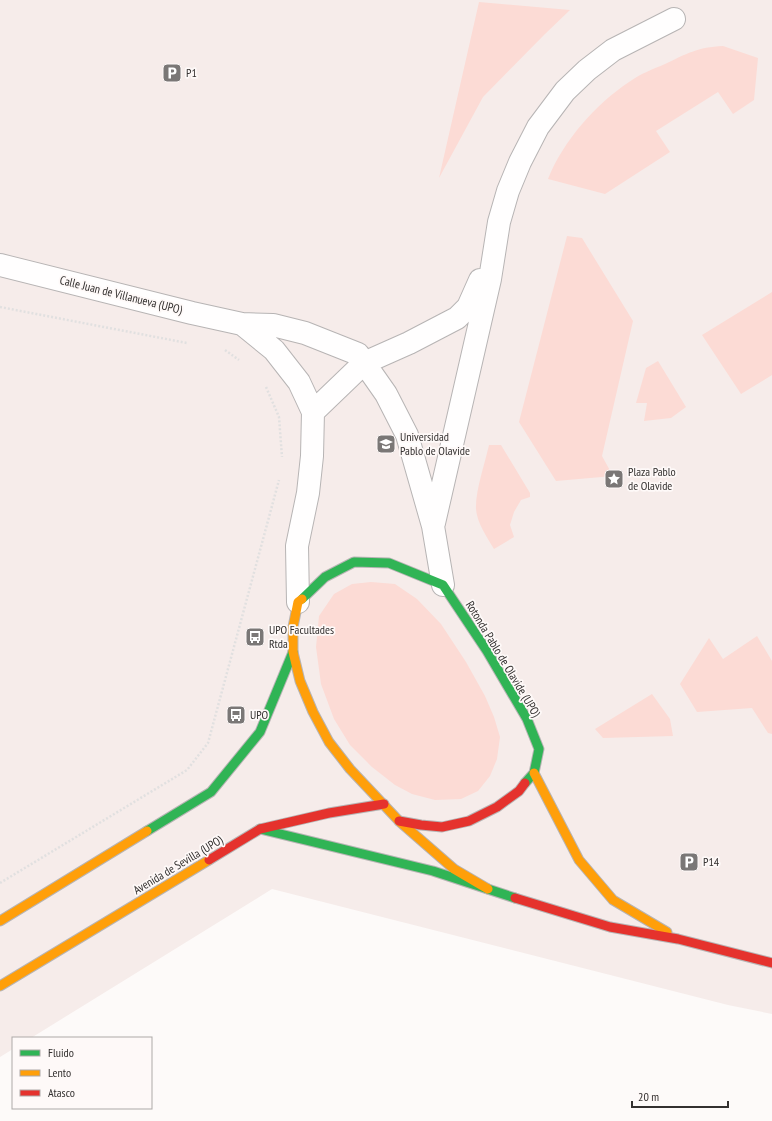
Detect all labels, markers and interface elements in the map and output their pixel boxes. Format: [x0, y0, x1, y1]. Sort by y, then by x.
parking icon: P1 [161, 62, 183, 84]
place label: P1 [186, 65, 197, 80]
street label: Calle Juan de Villanueva (UPO) [58, 272, 184, 317]
place label: Universidad Pablo de Olavide [400, 429, 470, 458]
school or university icon: Universidad Pablo de Olavide [375, 433, 397, 455]
place label: Plaza Pablo de Olavide [628, 464, 676, 493]
place icon: Plaza Pablo de Olavide [603, 468, 625, 490]
street label: Rotonda Pablo de Olavide (UPO) [463, 598, 544, 720]
place label: UPO Facultades Rtda [269, 622, 334, 651]
bus stop icon: UPO Facultades Rtda [244, 626, 266, 648]
bus stop icon: UPO [225, 704, 247, 726]
place label: UPO [250, 707, 269, 722]
street label: Avenida de Sevilla (UPO) [130, 832, 225, 897]
parking icon: P14 [678, 851, 700, 873]
place label: P14 [703, 854, 720, 869]
legend [12, 1037, 152, 1109]
text: Fluido [48, 1045, 74, 1060]
text: Lento [48, 1065, 71, 1080]
scale bar [632, 1083, 728, 1109]
text: Atasco [48, 1085, 75, 1100]
text: 20 m [638, 1089, 659, 1104]

